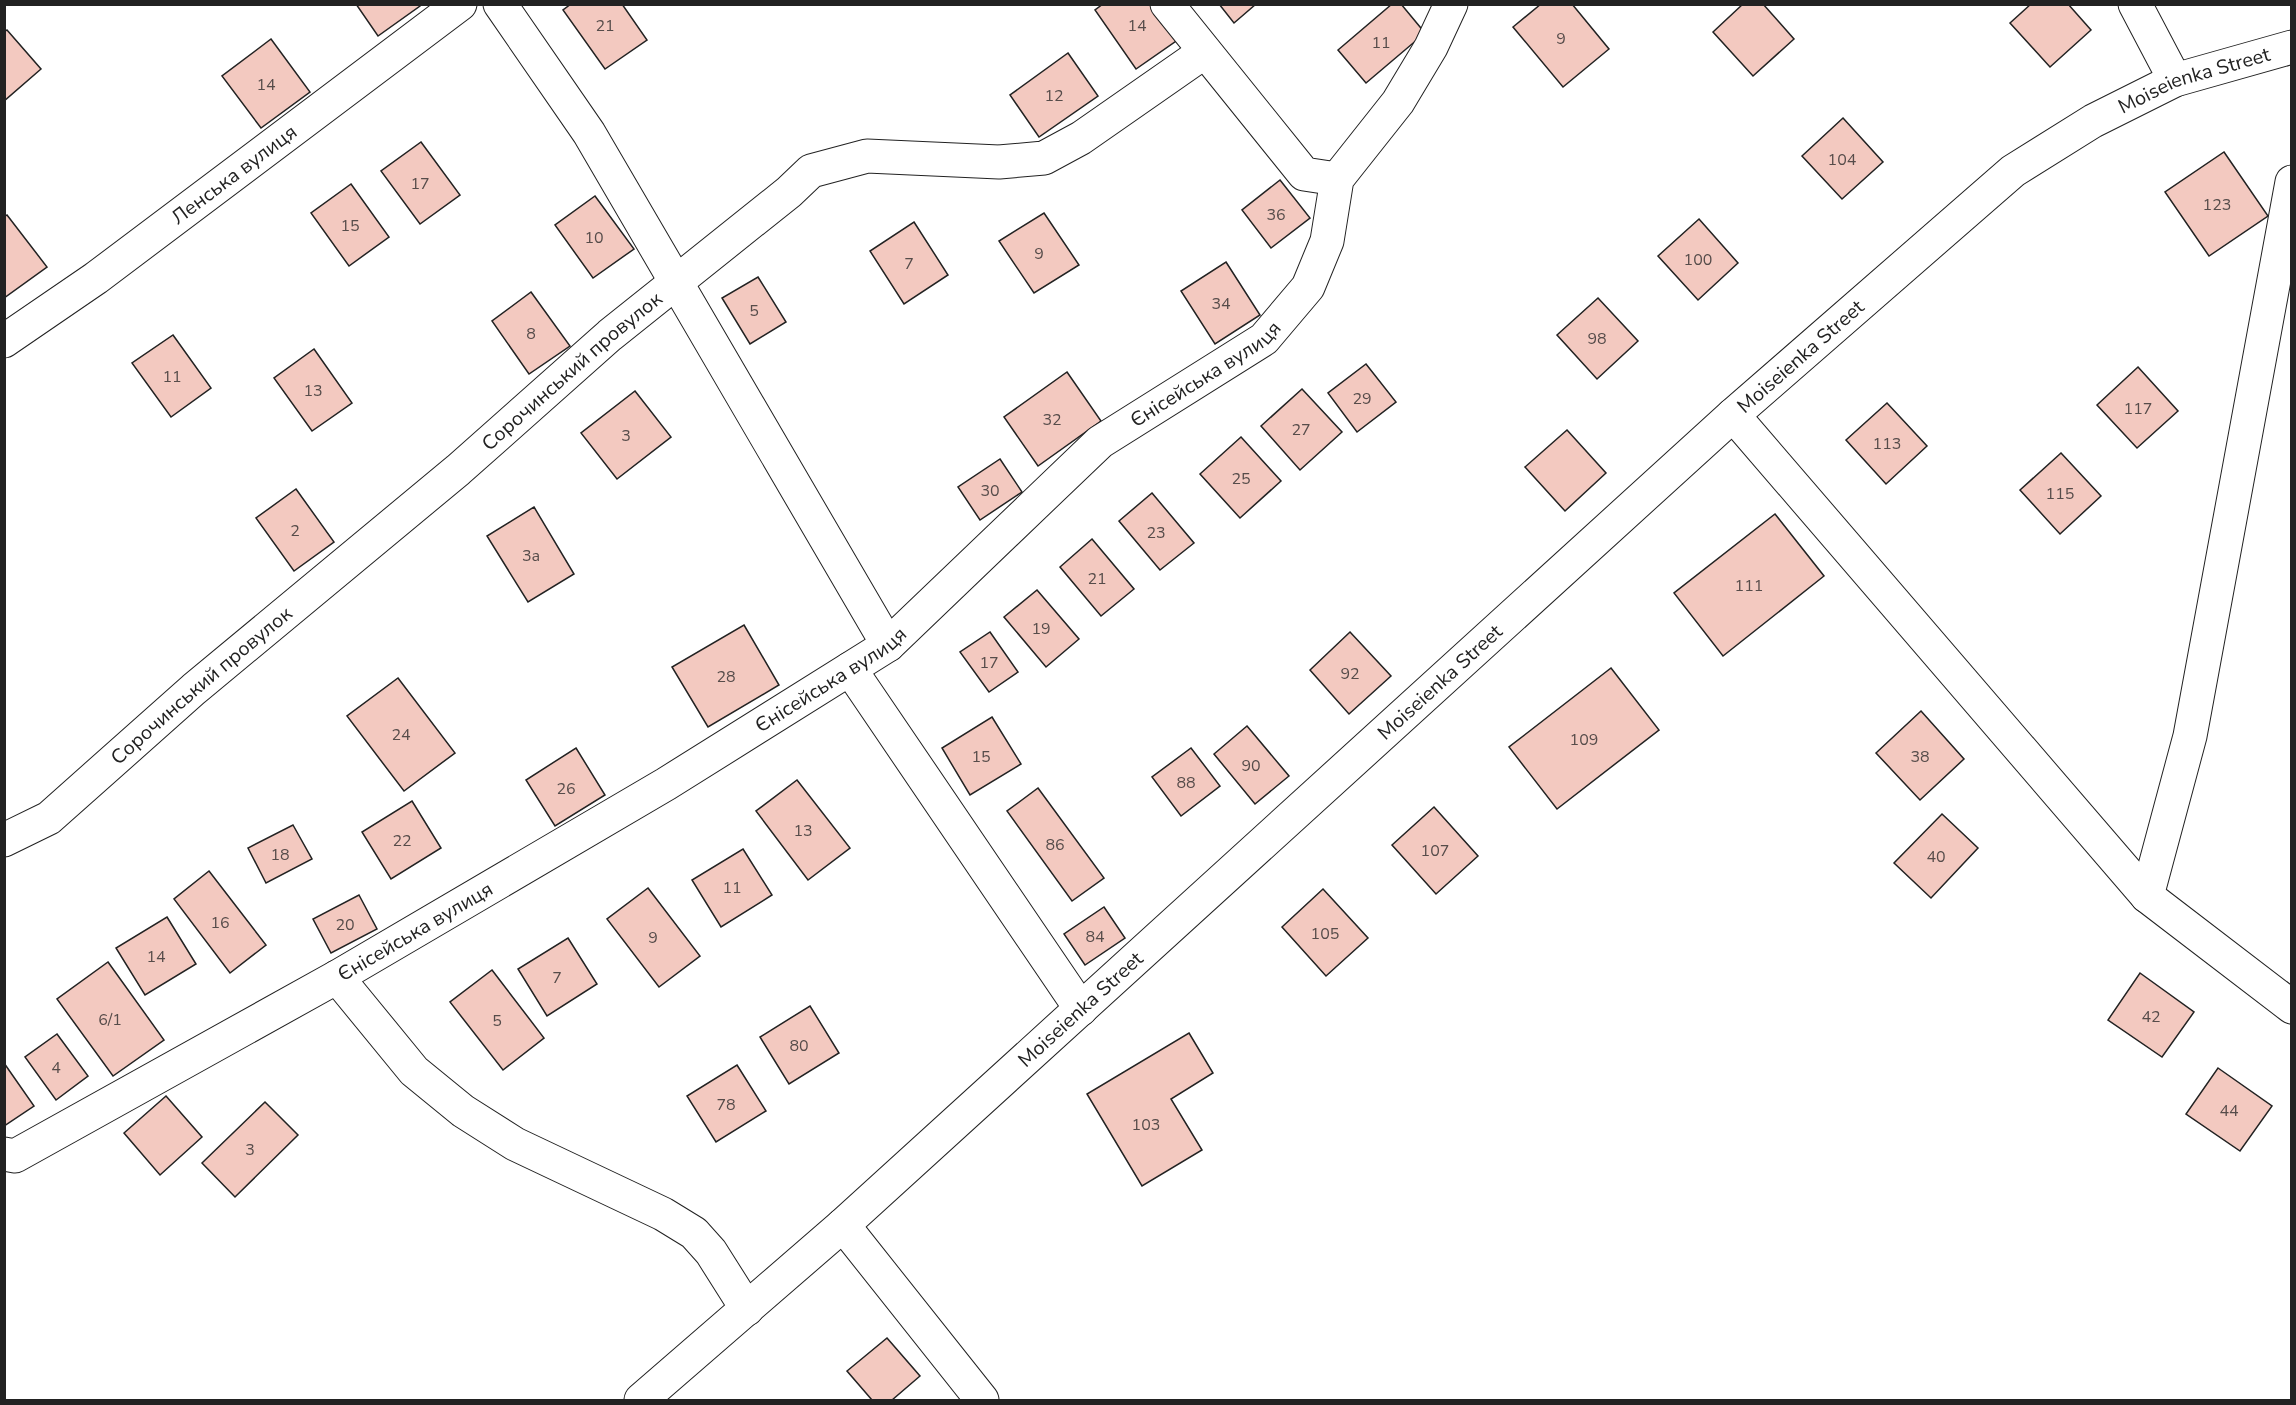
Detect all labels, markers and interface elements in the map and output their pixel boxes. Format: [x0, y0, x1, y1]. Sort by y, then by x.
house number: 21 [595, 15, 615, 37]
house number: 14 [1127, 15, 1147, 37]
house number: 9 [1556, 28, 1566, 50]
house number: 11 [1371, 32, 1391, 54]
street label: Moiseienka Street [2114, 41, 2274, 120]
house number: 14 [256, 74, 276, 96]
house number: 12 [1044, 85, 1064, 107]
street label: Ленська вулиця [166, 119, 302, 231]
house number: 104 [1828, 149, 1857, 171]
house number: 17 [410, 173, 430, 195]
house number: 123 [2203, 194, 2231, 216]
house number: 36 [1266, 204, 1286, 226]
house number: 15 [340, 215, 360, 237]
house number: 10 [584, 227, 604, 249]
house number: 9 [1034, 243, 1044, 265]
house number: 100 [1684, 249, 1712, 271]
house number: 7 [904, 253, 914, 275]
street label: Сорочинський провулок [476, 285, 668, 457]
house number: 34 [1211, 293, 1231, 315]
street label: Moiseienka Street [1731, 293, 1871, 419]
house number: 5 [749, 300, 759, 322]
street label: Єнісейська вулиця [1125, 316, 1287, 434]
house number: 8 [526, 323, 536, 345]
house number: 98 [1587, 328, 1607, 350]
house number: 11 [162, 366, 182, 388]
house number: 13 [303, 380, 323, 402]
house number: 29 [1352, 388, 1372, 410]
house number: 117 [2124, 398, 2152, 420]
house number: 32 [1042, 409, 1062, 431]
house number: 27 [1291, 419, 1311, 441]
house number: 3 [621, 425, 631, 447]
house number: 113 [1873, 433, 1901, 455]
house number: 25 [1231, 468, 1251, 490]
house number: 30 [980, 480, 1000, 502]
house number: 115 [2046, 483, 2074, 505]
house number: 2 [290, 520, 300, 542]
house number: 23 [1146, 522, 1166, 544]
house number: 3а [522, 545, 540, 567]
house number: 21 [1087, 568, 1107, 590]
house number: 111 [1735, 575, 1763, 597]
street label: Сорочинський провулок [105, 600, 298, 771]
house number: 19 [1031, 618, 1051, 640]
street label: Moiseienka Street [1372, 618, 1509, 746]
street label: Єнісейська вулиця [750, 621, 913, 739]
house number: 17 [979, 652, 999, 674]
house number: 92 [1340, 663, 1360, 685]
house number: 28 [716, 666, 736, 688]
house number: 24 [391, 724, 411, 746]
house number: 109 [1570, 729, 1598, 751]
house number: 15 [971, 746, 991, 768]
house number: 38 [1910, 746, 1930, 768]
house number: 90 [1241, 755, 1261, 777]
house number: 88 [1176, 772, 1196, 794]
house number: 26 [556, 778, 576, 800]
house number: 13 [793, 820, 813, 842]
house number: 22 [392, 830, 412, 852]
house number: 86 [1045, 834, 1065, 856]
house number: 107 [1421, 840, 1449, 862]
house number: 18 [270, 844, 290, 866]
house number: 40 [1926, 846, 1946, 868]
street label: Єнісейська вулиця [333, 876, 498, 988]
house number: 11 [722, 877, 742, 899]
house number: 16 [210, 912, 230, 934]
house number: 20 [335, 914, 355, 936]
house number: 105 [1311, 923, 1339, 945]
house number: 84 [1085, 926, 1105, 948]
house number: 9 [648, 927, 658, 949]
street label: Moiseienka Street [1012, 945, 1150, 1073]
house number: 14 [146, 946, 166, 968]
house number: 7 [552, 967, 562, 989]
house number: 42 [2141, 1006, 2161, 1028]
house number: 6/1 [98, 1009, 122, 1031]
house number: 5 [492, 1010, 502, 1032]
house number: 80 [789, 1035, 809, 1057]
house number: 4 [51, 1057, 61, 1079]
house number: 78 [716, 1094, 736, 1116]
house number: 44 [2219, 1100, 2239, 1122]
house number: 103 [1132, 1114, 1160, 1136]
house number: 3 [245, 1139, 255, 1161]

